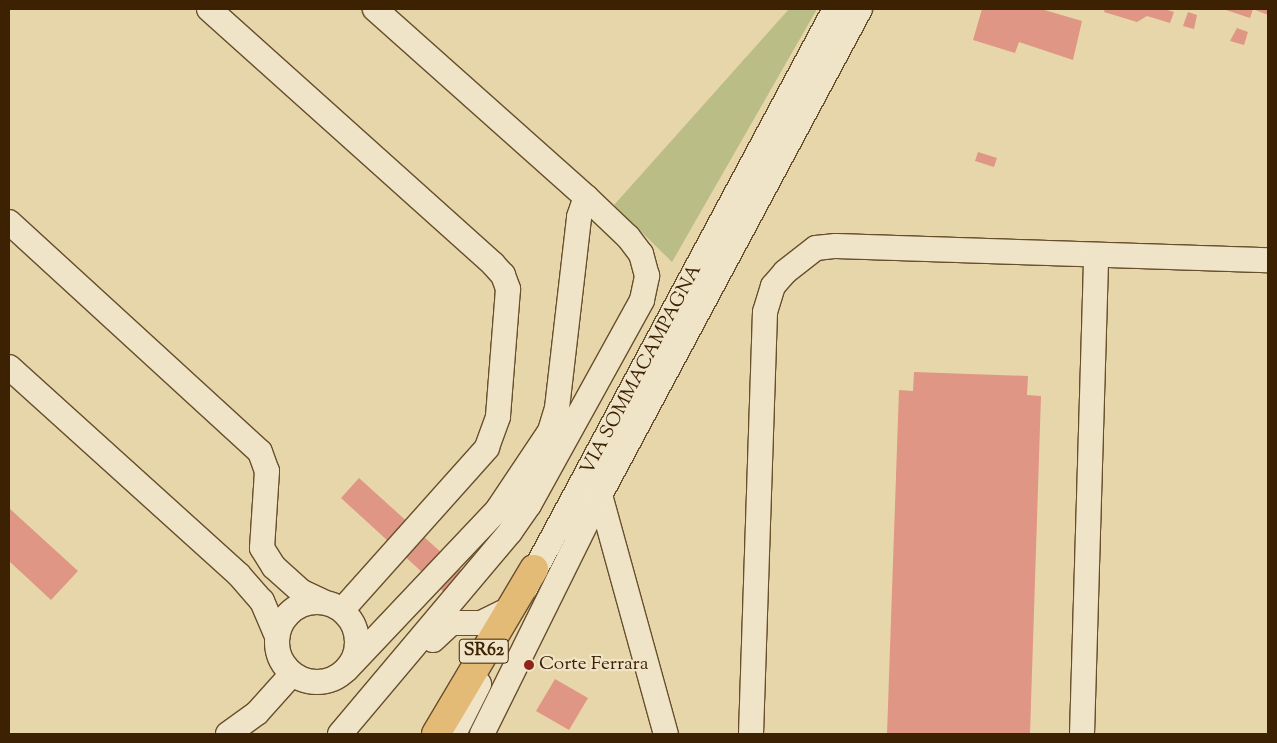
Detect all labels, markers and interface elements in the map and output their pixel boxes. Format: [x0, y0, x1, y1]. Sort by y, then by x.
street label: VIA SOMMACAMPAGNA [577, 261, 707, 479]
road number: SR62 [458, 636, 510, 666]
place label: Corte Ferrara [539, 654, 648, 676]
marker: Corte Ferrara [523, 659, 535, 671]

